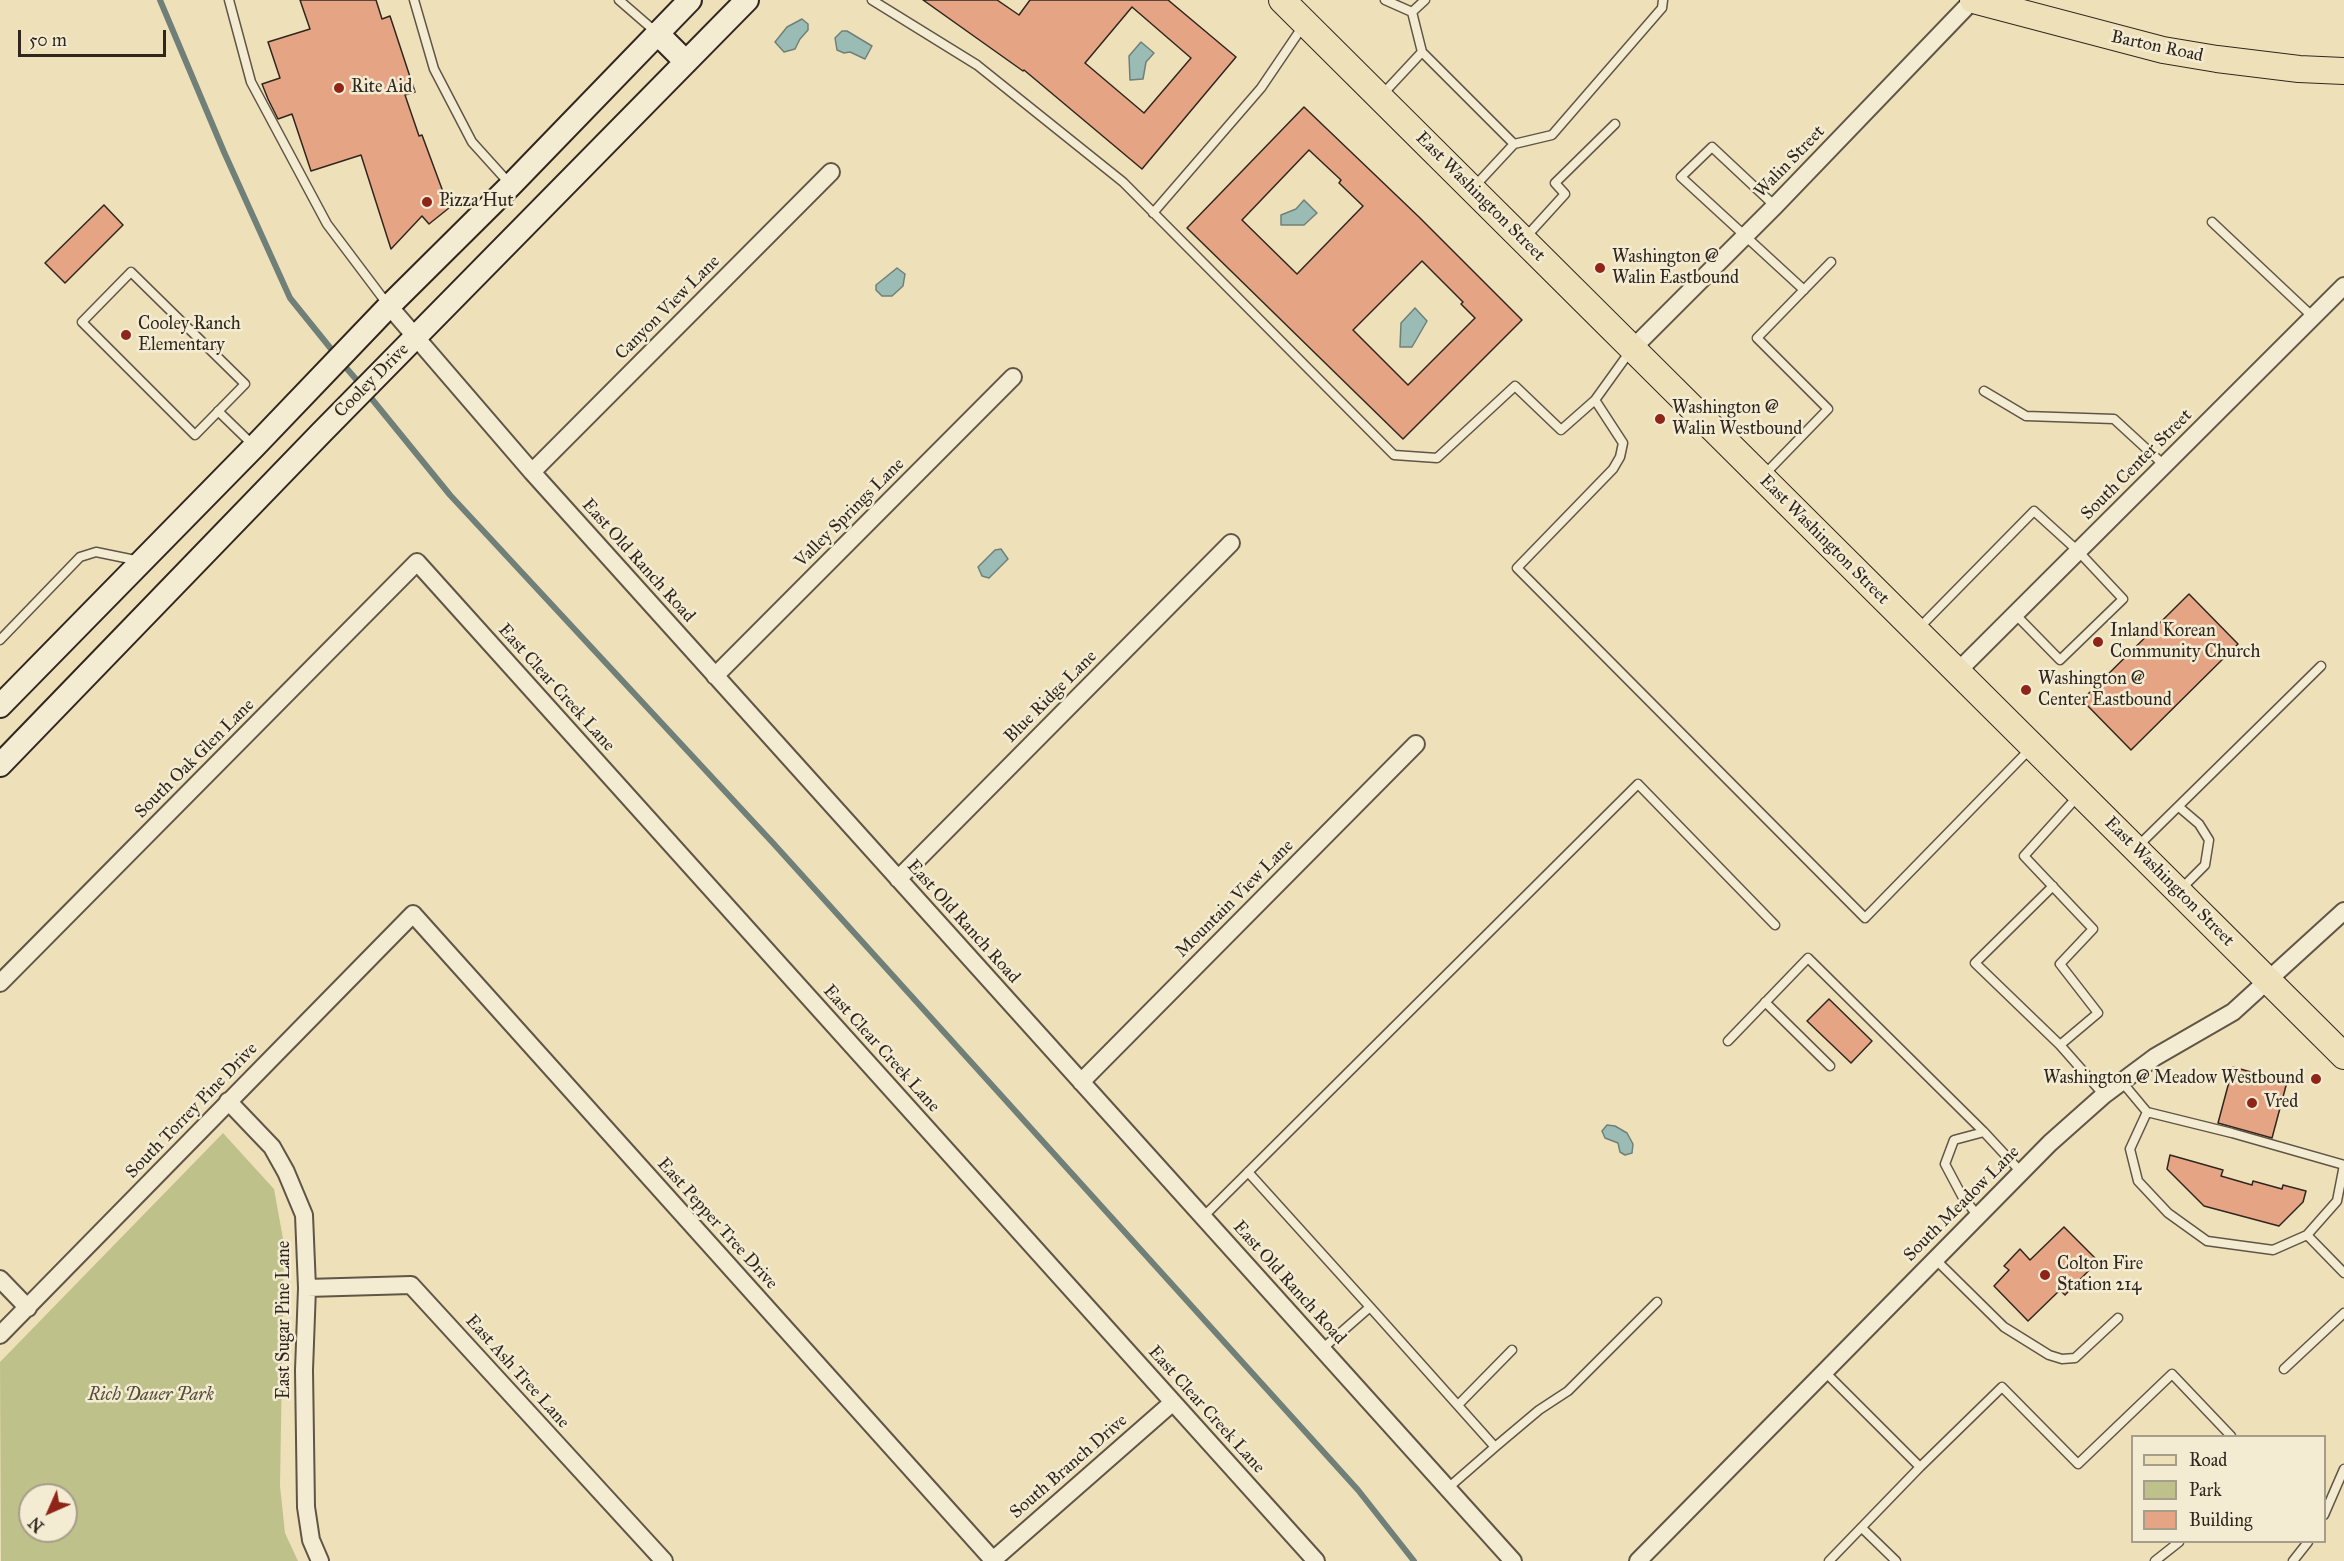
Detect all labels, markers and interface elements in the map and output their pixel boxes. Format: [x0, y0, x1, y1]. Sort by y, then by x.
scale bar [21, 18, 170, 56]
street label: Barton Road [2109, 27, 2205, 67]
text: 50 m [29, 29, 67, 51]
place label: Rite Aid [351, 77, 412, 99]
marker: Rite Aid [332, 81, 346, 95]
street label: Walin Street [1750, 121, 1830, 203]
street label: East Washington Street [1411, 128, 1549, 266]
place label: Pizza Hut [439, 191, 514, 213]
marker: Pizza Hut [420, 195, 434, 209]
place label: Washington @ Walin Eastbound [1612, 247, 1739, 290]
street label: Canyon View Lane [611, 251, 725, 365]
marker: Washington @ Walin Eastbound [1593, 261, 1607, 275]
place label: Cooley Ranch Elementary [138, 314, 241, 356]
marker: Cooley Ranch Elementary [119, 328, 133, 342]
street label: Cooley Drive [330, 339, 414, 423]
place label: Washington @ Walin Westbound [1672, 398, 1802, 440]
street label: South Center Street [2077, 405, 2197, 525]
marker: Washington @ Walin Westbound [1653, 412, 1667, 426]
street label: Valley Springs Lane [791, 454, 909, 572]
street label: East Washington Street [1755, 471, 1893, 609]
street label: East Old Ranch Road [577, 495, 699, 627]
street label: East Clear Creek Lane [493, 620, 619, 756]
place label: Inland Korean Community Church [2110, 621, 2260, 664]
marker: Inland Korean Community Church [2091, 635, 2105, 649]
street label: Blue Ridge Lane [1000, 646, 1102, 748]
place label: Washington @ Center Eastbound [2038, 669, 2172, 712]
marker: Washington @ Center Eastbound [2019, 683, 2033, 697]
street label: South Oak Glen Lane [131, 695, 259, 823]
street label: East Washington Street [2100, 813, 2238, 951]
street label: Mountain View Lane [1172, 836, 1298, 962]
street label: East Old Ranch Road [902, 856, 1024, 988]
street label: East Clear Creek Lane [818, 981, 944, 1117]
street label: South Torrey Pine Drive [122, 1039, 262, 1183]
place label: Washington @ Meadow Westbound [2043, 1068, 2304, 1090]
marker: Washington @ Meadow Westbound [2309, 1072, 2323, 1086]
place label: Vred [2264, 1092, 2298, 1114]
marker: Vred [2245, 1096, 2259, 1110]
street label: South Meadow Lane [1900, 1142, 2024, 1266]
street label: East Pepper Tree Drive [652, 1154, 782, 1294]
street label: East Old Ranch Road [1228, 1217, 1350, 1349]
street label: East Sugar Pine Lane [274, 1241, 296, 1399]
place label: Colton Fire Station 214 [2057, 1254, 2143, 1296]
marker: Colton Fire Station 214 [2038, 1268, 2052, 1282]
street label: East Ash Tree Lane [460, 1311, 574, 1433]
street label: East Clear Creek Lane [1143, 1342, 1269, 1478]
park label: Rich Dauer Park [88, 1385, 214, 1407]
street label: South Branch Drive [1006, 1410, 1132, 1524]
legend [2131, 1435, 2326, 1543]
text: Road [2189, 1449, 2227, 1471]
text: Park [2189, 1479, 2222, 1501]
north arrow [18, 1483, 78, 1543]
text: Building [2189, 1509, 2252, 1531]
text: N [25, 1513, 48, 1536]

